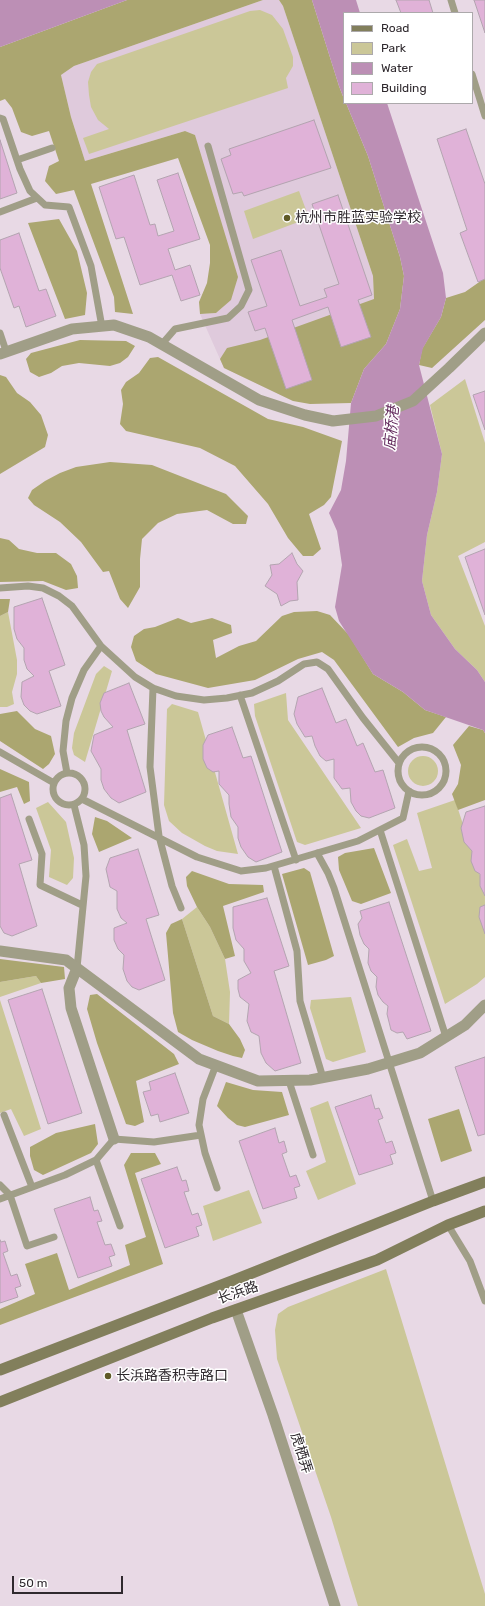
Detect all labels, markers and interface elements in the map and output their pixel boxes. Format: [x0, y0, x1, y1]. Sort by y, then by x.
legend [343, 12, 473, 104]
text: Road [381, 21, 409, 35]
text: Park [381, 41, 406, 55]
text: Water [381, 61, 413, 75]
text: Building [381, 81, 427, 95]
place label: 杭州市胜蓝实验学校 [295, 210, 421, 226]
marker: 杭州市胜蓝实验学校 [282, 213, 292, 223]
water label: 庙桥港 [381, 405, 403, 451]
street label: 长浜路 [215, 1278, 261, 1308]
place label: 长浜路香积寺路口 [116, 1368, 228, 1384]
marker: 长浜路香积寺路口 [103, 1371, 113, 1381]
street label: 虎栖弄 [287, 1430, 315, 1476]
scale bar [14, 1568, 125, 1594]
text: 50 m [19, 1576, 47, 1590]

